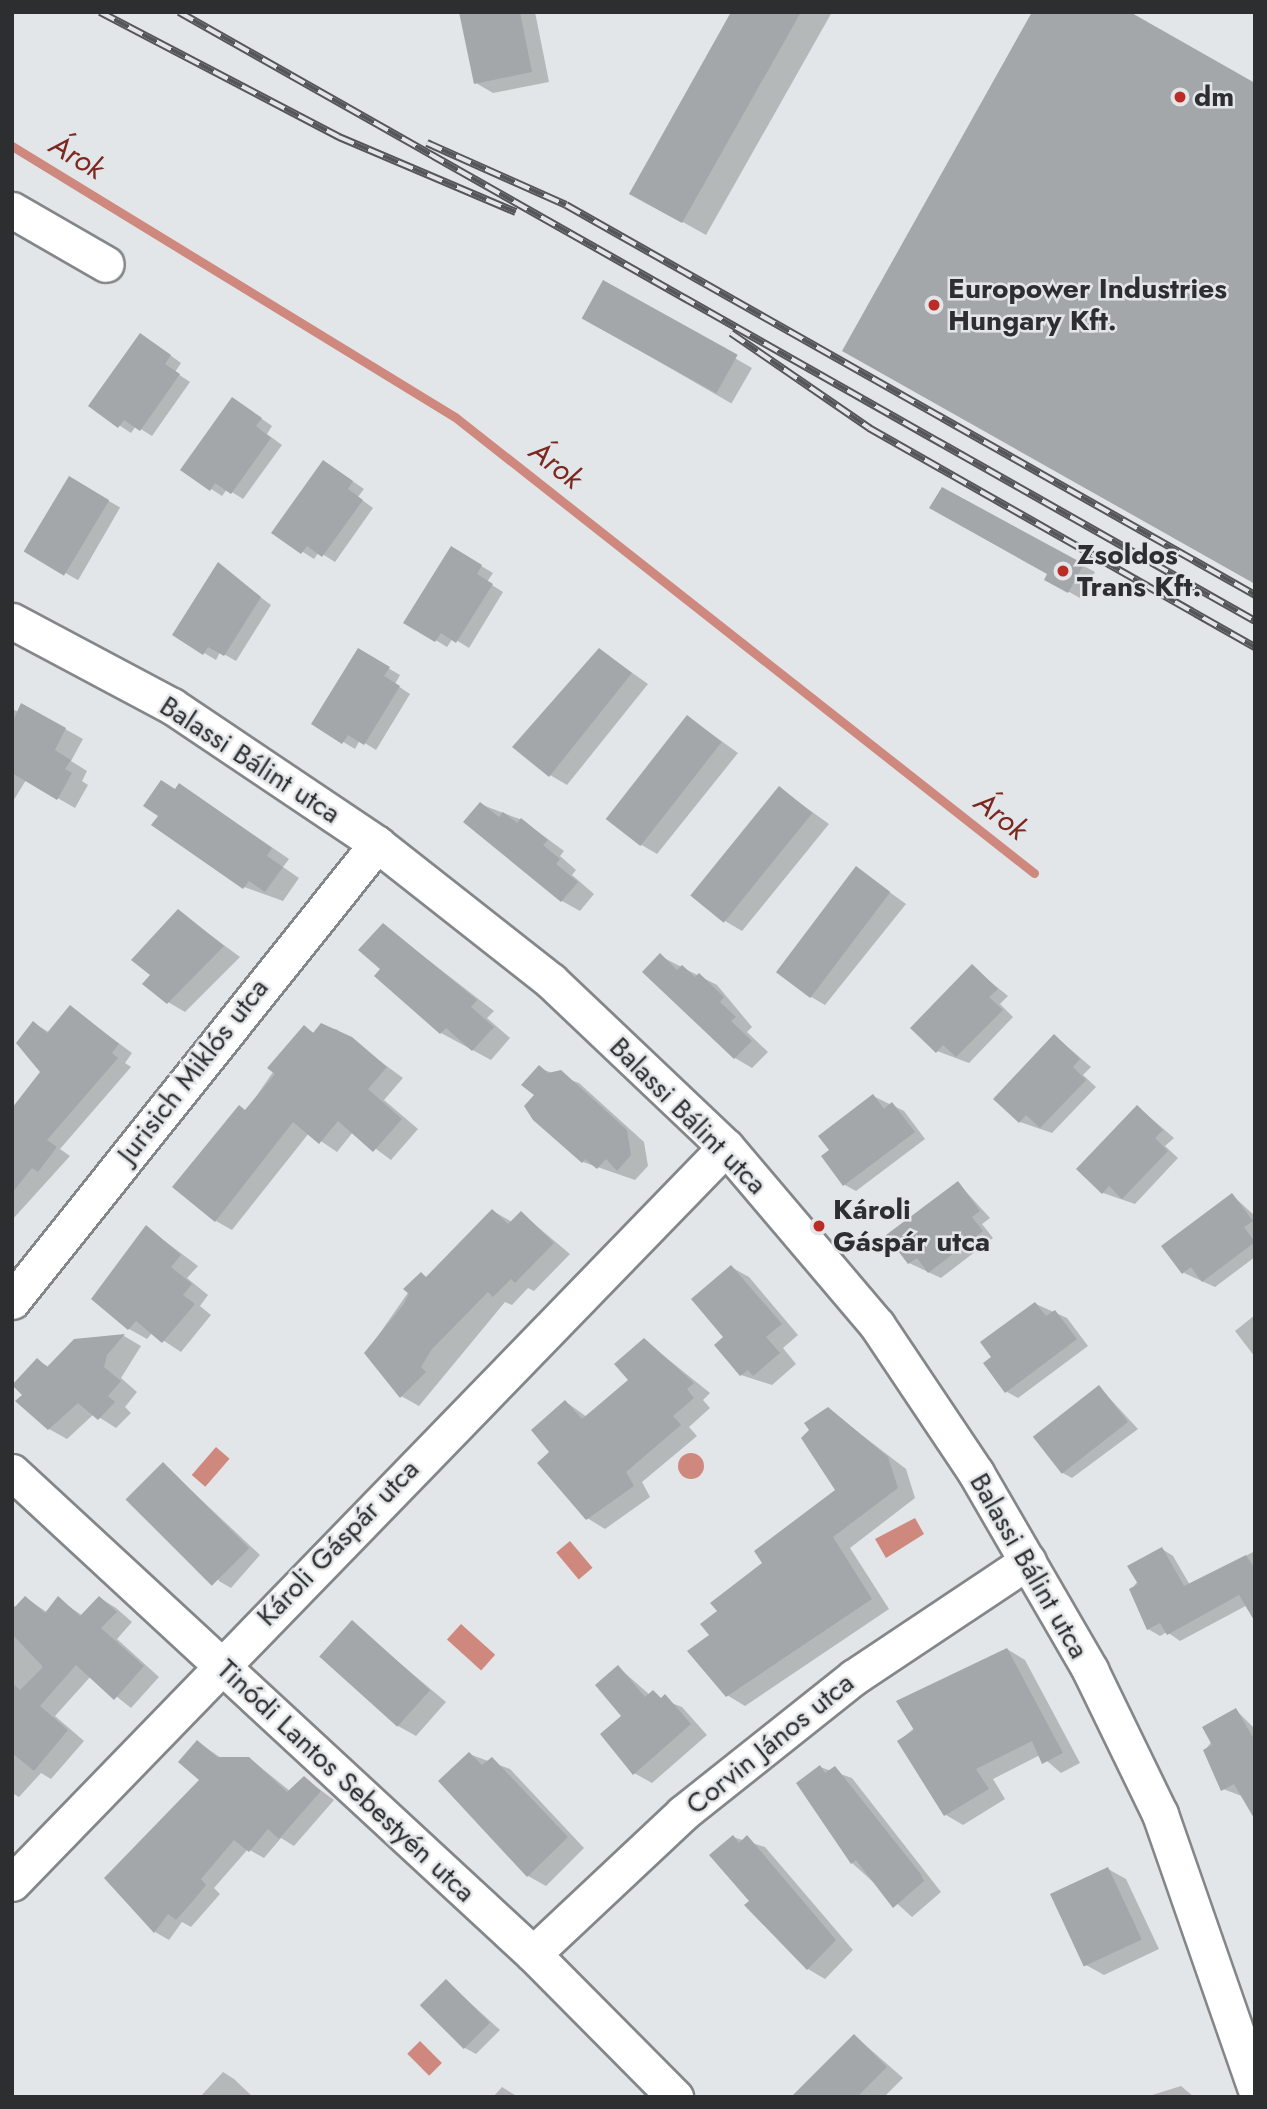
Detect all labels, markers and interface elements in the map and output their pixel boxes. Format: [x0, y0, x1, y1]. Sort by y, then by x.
place label: dm [1194, 80, 1234, 114]
marker: dm [1172, 89, 1188, 105]
water label: Árok [43, 127, 111, 187]
place label: Europower Industries Hungary Kft. [948, 272, 1227, 338]
marker: Europower Industries Hungary Kft. [926, 297, 942, 313]
water label: Árok [522, 433, 590, 497]
place label: Zsoldos Trans Kft. [1077, 538, 1201, 604]
marker: Zsoldos Trans Kft. [1055, 563, 1071, 579]
street label: Balassi Bálint utca [154, 689, 346, 831]
water label: Árok [967, 784, 1035, 848]
street label: Jurisich Miklós utca [110, 972, 276, 1170]
street label: Balassi Bálint utca [602, 1030, 774, 1202]
place label: Károli Gáspár utca [833, 1193, 990, 1259]
marker: Károli Gáspár utca [811, 1218, 827, 1234]
street label: Károli Gáspár utca [250, 1453, 426, 1633]
street label: Balassi Bálint utca [962, 1467, 1096, 1665]
street label: Tinódi Lantos Sebestyén utca [210, 1653, 482, 1909]
street label: Corvin János utca [679, 1666, 861, 1822]

